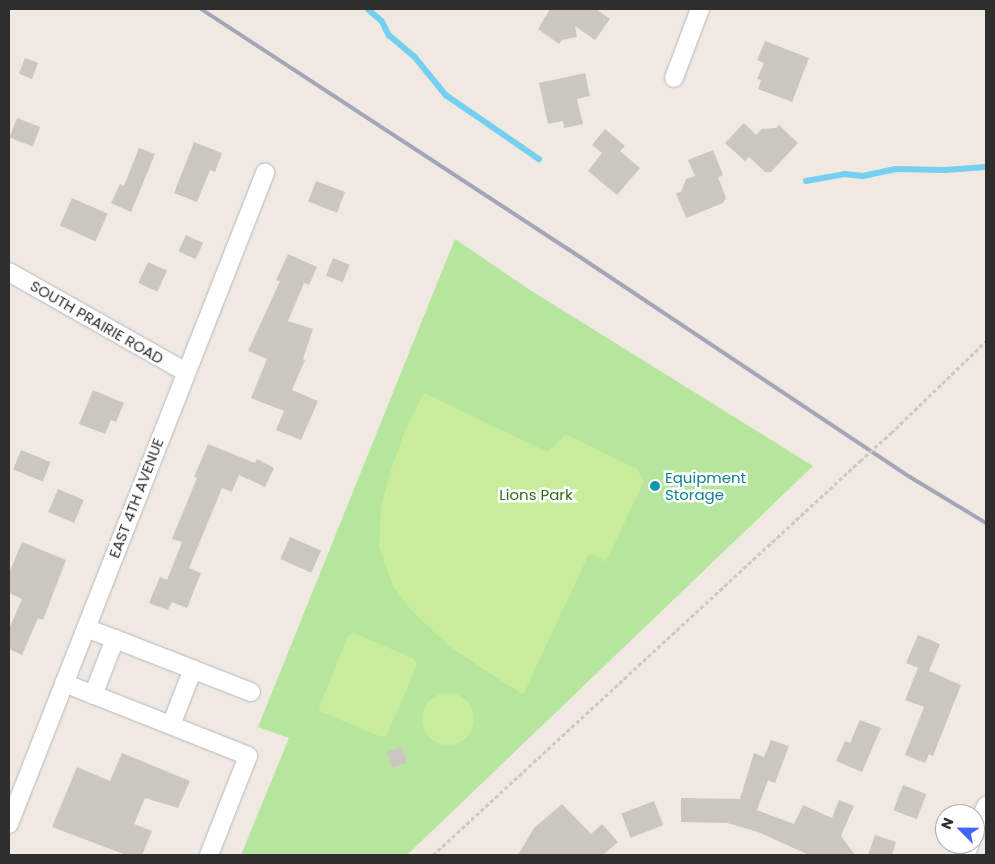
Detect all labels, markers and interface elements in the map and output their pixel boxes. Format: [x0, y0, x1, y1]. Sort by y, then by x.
street label: SOUTH PRAIRIE ROAD [27, 276, 167, 368]
street label: EAST 4TH AVENUE [105, 436, 167, 560]
place label: Equipment Storage [665, 468, 746, 503]
marker: Equipment Storage [649, 480, 661, 492]
park label: Lions Park [499, 486, 573, 504]
north arrow [935, 804, 985, 854]
text: N [936, 815, 958, 832]

